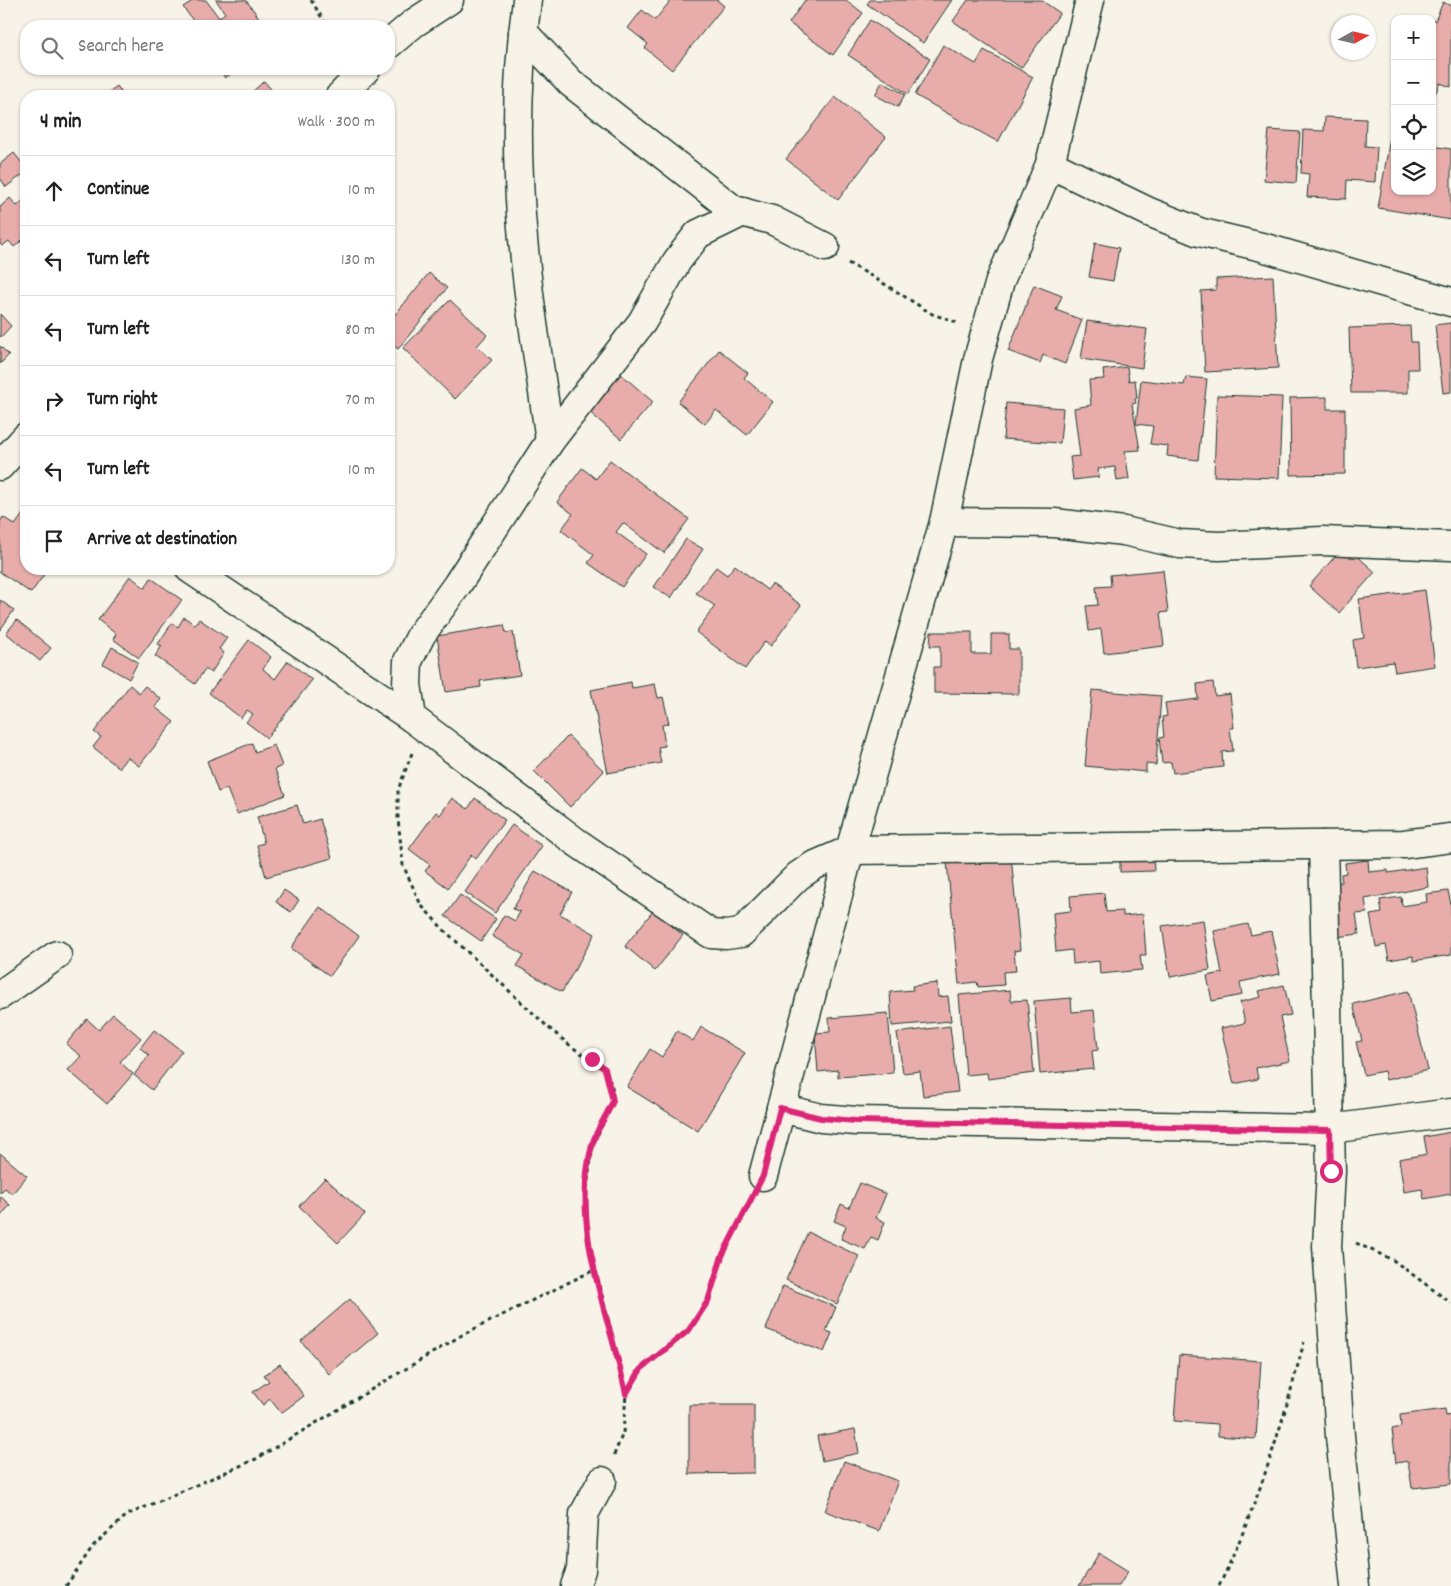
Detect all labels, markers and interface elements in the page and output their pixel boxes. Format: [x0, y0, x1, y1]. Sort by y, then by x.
north arrow [1331, 15, 1376, 60]
map controls [1391, 15, 1436, 195]
button: + [1391, 15, 1436, 60]
search box [20, 20, 395, 75]
icon: search [38, 34, 66, 62]
text: Search here [78, 34, 164, 61]
button: − [1391, 60, 1436, 105]
button: locate [1391, 105, 1436, 150]
text: 4 min [40, 108, 82, 138]
text: Walk · 300 m [298, 111, 375, 134]
button: layers [1391, 150, 1436, 195]
icon: ahead [40, 177, 68, 205]
text: Continue [87, 177, 149, 204]
text: 10 m [348, 179, 375, 202]
icon: left [40, 247, 68, 275]
text: Turn left [87, 247, 150, 274]
text: 130 m [341, 249, 375, 272]
icon: left [40, 317, 68, 345]
text: Turn left [87, 317, 150, 344]
text: 80 m [345, 319, 375, 342]
icon: right [40, 387, 68, 415]
text: Turn right [87, 387, 158, 414]
text: 70 m [345, 389, 375, 412]
icon: left [40, 457, 68, 485]
text: Turn left [87, 457, 150, 484]
text: 10 m [348, 459, 375, 482]
icon: arrive [40, 527, 68, 555]
text: Arrive at destination [87, 527, 237, 554]
route end [581, 1048, 604, 1071]
route start [1320, 1160, 1343, 1183]

